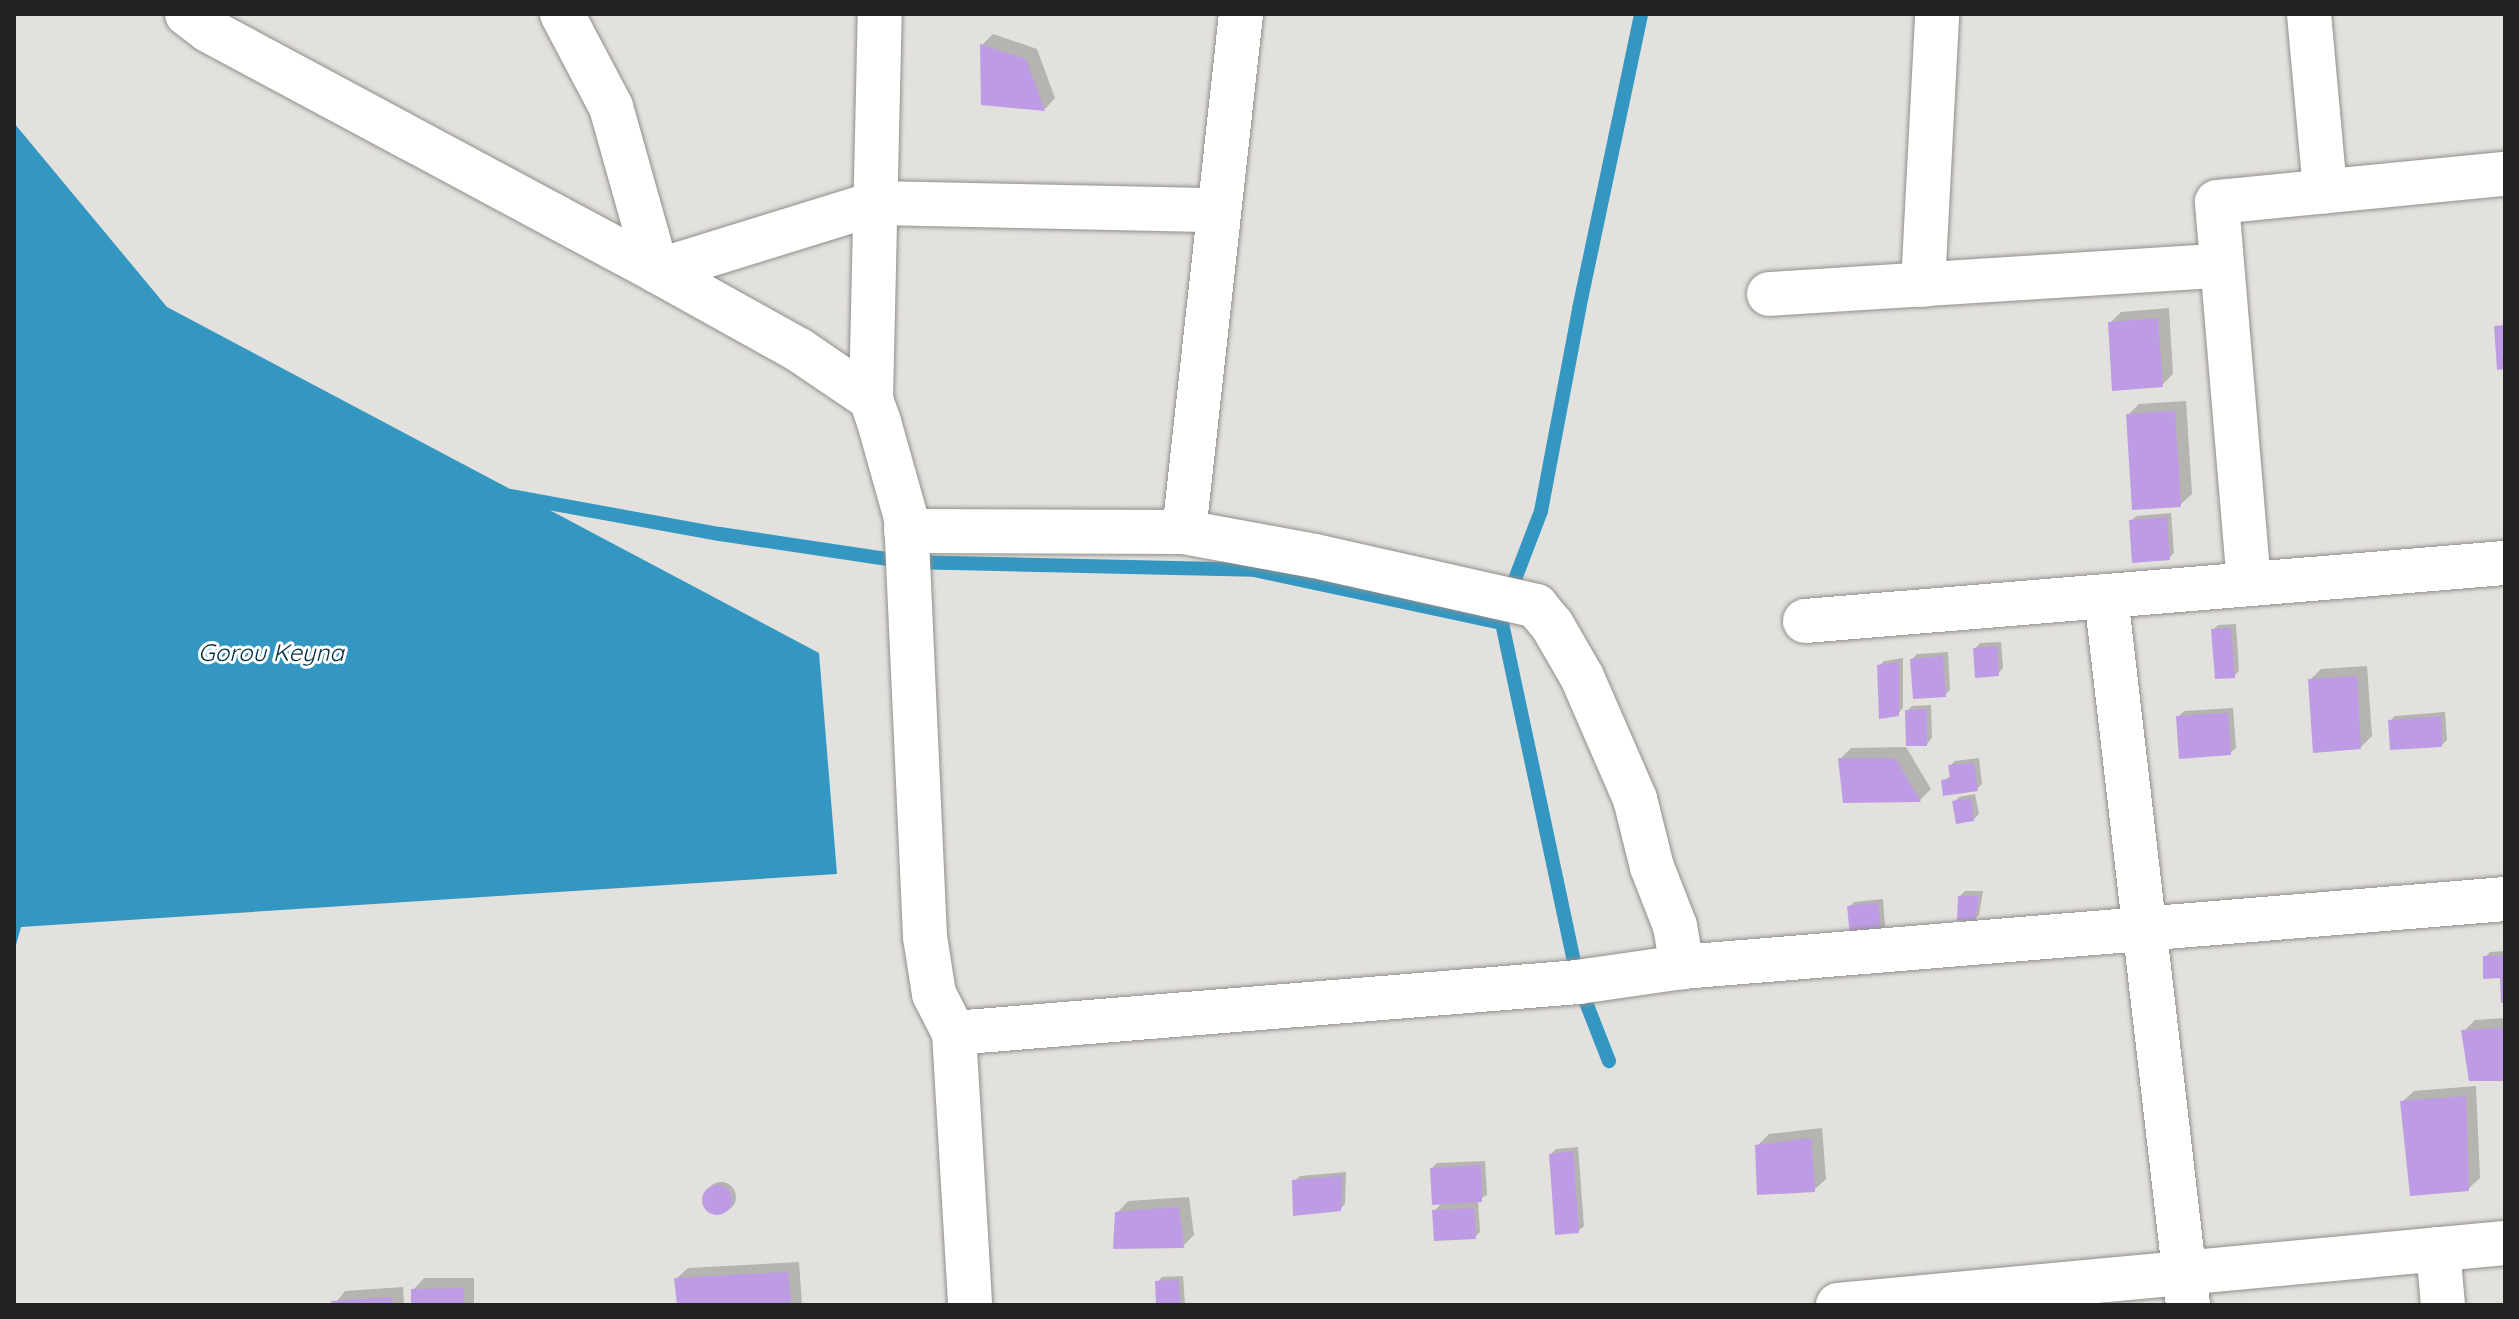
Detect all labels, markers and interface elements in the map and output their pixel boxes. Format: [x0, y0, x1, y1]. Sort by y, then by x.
water label: Gorou Keyna [198, 639, 344, 667]

